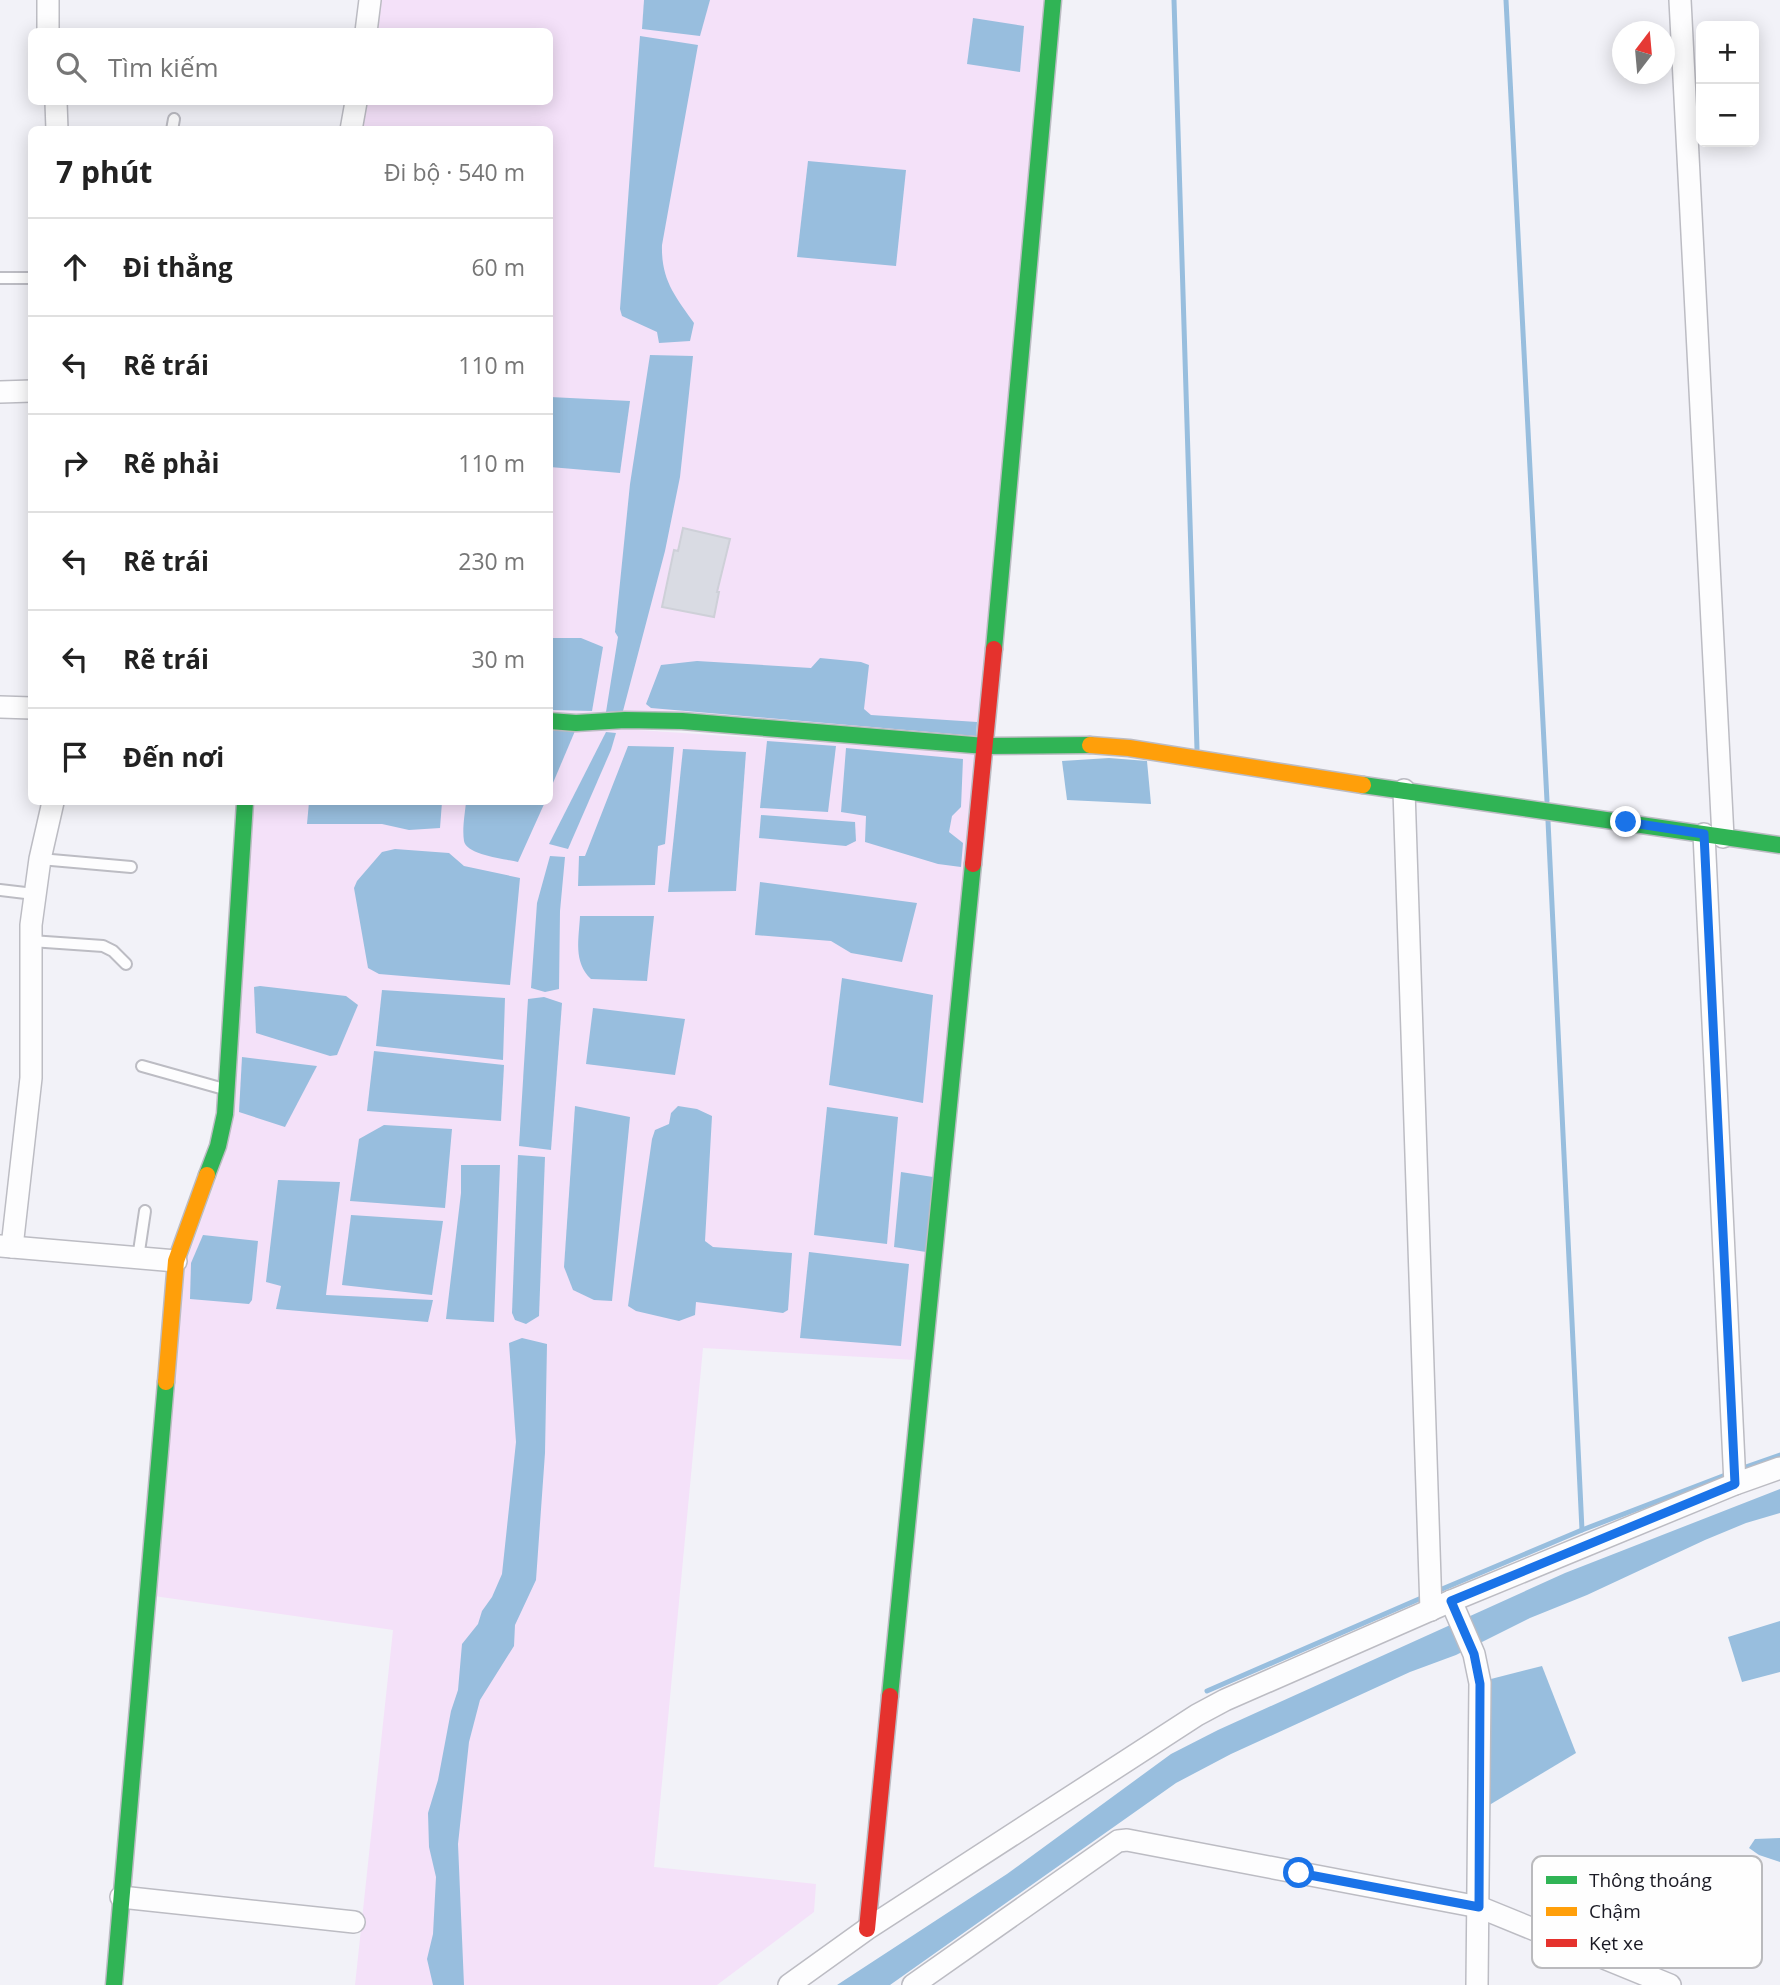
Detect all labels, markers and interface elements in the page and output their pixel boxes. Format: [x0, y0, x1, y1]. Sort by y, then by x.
north arrow [1612, 21, 1675, 84]
map controls [1696, 21, 1759, 147]
button: + [1696, 21, 1759, 84]
search box [28, 28, 553, 105]
icon: search [52, 48, 90, 86]
text: Tìm kiếm [108, 49, 219, 85]
button: − [1696, 84, 1759, 147]
text: 7 phút [56, 151, 152, 192]
text: Đi bộ · 540 m [384, 156, 525, 188]
icon: ahead [56, 248, 94, 286]
text: Đi thẳng [123, 249, 233, 285]
text: 60 m [471, 251, 525, 283]
icon: left [56, 346, 94, 384]
text: Rẽ trái [123, 347, 209, 383]
text: 110 m [458, 349, 525, 381]
icon: right [56, 444, 94, 482]
text: Rẽ phải [123, 445, 219, 481]
text: 110 m [458, 447, 525, 479]
icon: left [56, 542, 94, 580]
text: Rẽ trái [123, 543, 209, 579]
text: 230 m [458, 545, 525, 577]
icon: left [56, 640, 94, 678]
text: Rẽ trái [123, 641, 209, 677]
text: 30 m [471, 643, 525, 675]
icon: arrive [56, 738, 94, 776]
text: Đến nơi [123, 739, 224, 775]
route end [1610, 806, 1641, 837]
legend [1532, 1856, 1762, 1968]
route start [1283, 1857, 1314, 1888]
text: Thông thoáng [1589, 1867, 1712, 1893]
text: Chậm [1589, 1898, 1641, 1924]
text: Kẹt xe [1589, 1930, 1644, 1956]

